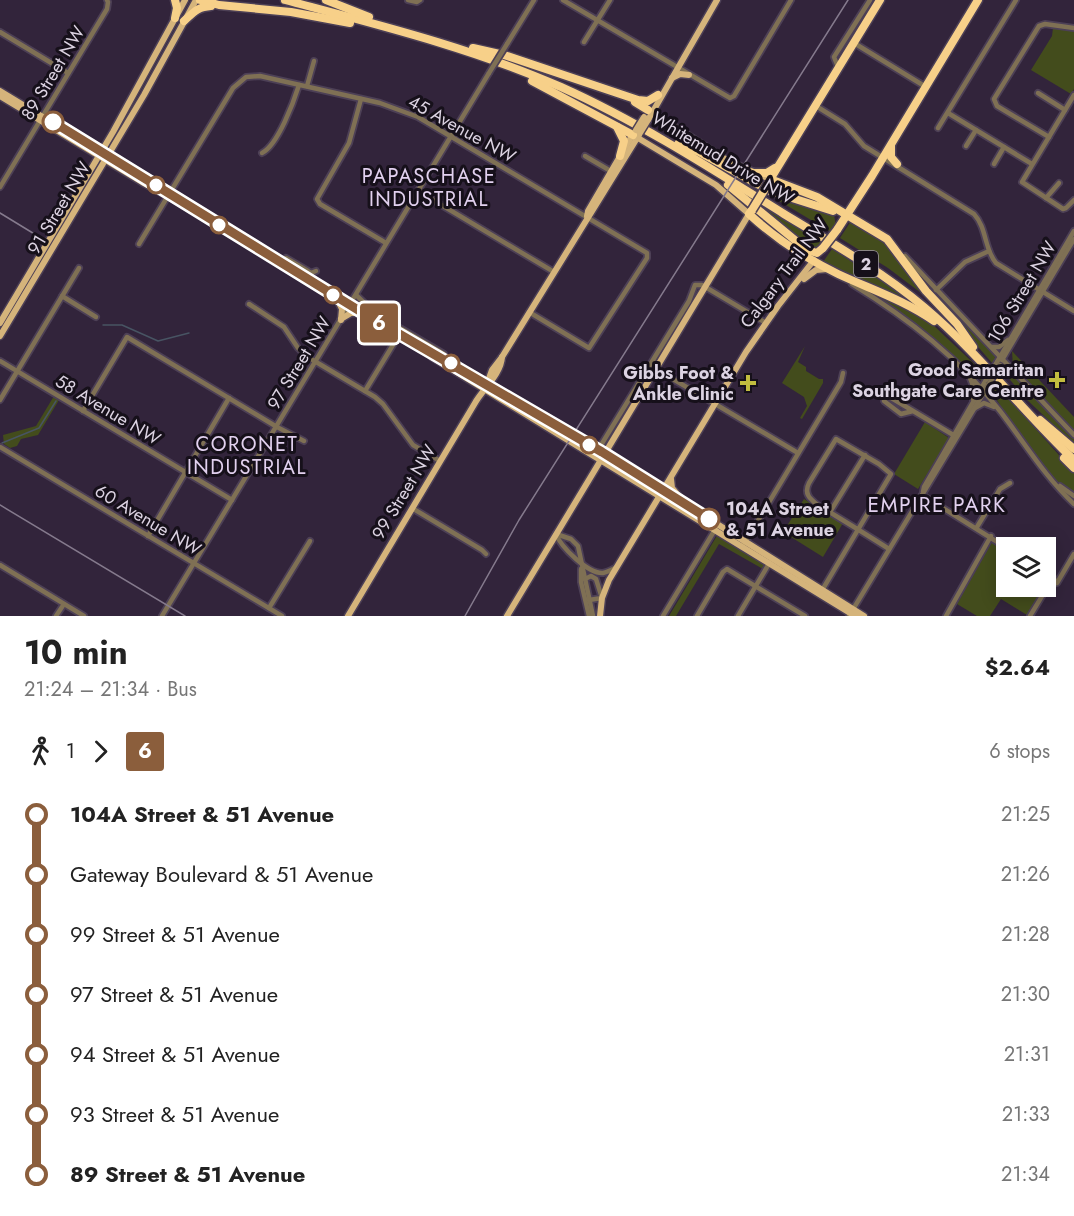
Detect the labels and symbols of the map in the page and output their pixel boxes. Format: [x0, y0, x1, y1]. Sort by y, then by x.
street label: 89 Street NW [15, 21, 91, 125]
street label: 45 Avenue NW [404, 89, 521, 169]
street label: Whitemud Drive NW [647, 105, 799, 211]
unlabelled marker [42, 111, 64, 133]
street label: 91 Street NW [21, 157, 97, 259]
district label: PAPASCHASE INDUSTRIAL [362, 162, 496, 214]
unlabelled marker [147, 176, 165, 194]
street label: Calgary Trail NW [734, 212, 834, 333]
unlabelled marker [210, 216, 228, 234]
street label: 106 Street NW [981, 236, 1063, 348]
road number: 2 [854, 251, 878, 277]
unlabelled marker [324, 286, 342, 304]
line badge: 6 [360, 304, 398, 342]
street label: 97 Street NW [261, 311, 337, 415]
unlabelled marker [442, 354, 460, 372]
place label: Good Samaritan Southgate Care Centre [852, 357, 1044, 404]
place label: Gibbs Foot & Ankle Clinic [623, 360, 734, 407]
street label: 58 Avenue NW [50, 368, 166, 452]
marker: Good Samaritan Southgate Care Centre [1048, 371, 1066, 389]
marker: Gibbs Foot & Ankle Clinic [739, 374, 757, 392]
district label: CORONET INDUSTRIAL [187, 430, 307, 482]
unlabelled marker [580, 436, 598, 454]
street label: 99 Street NW [365, 440, 443, 544]
street label: 60 Avenue NW [90, 478, 206, 562]
district label: EMPIRE PARK [868, 490, 1006, 520]
place label: 104A Street & 51 Avenue [726, 496, 834, 543]
marker: 104A Street & 51 Avenue [698, 508, 720, 530]

